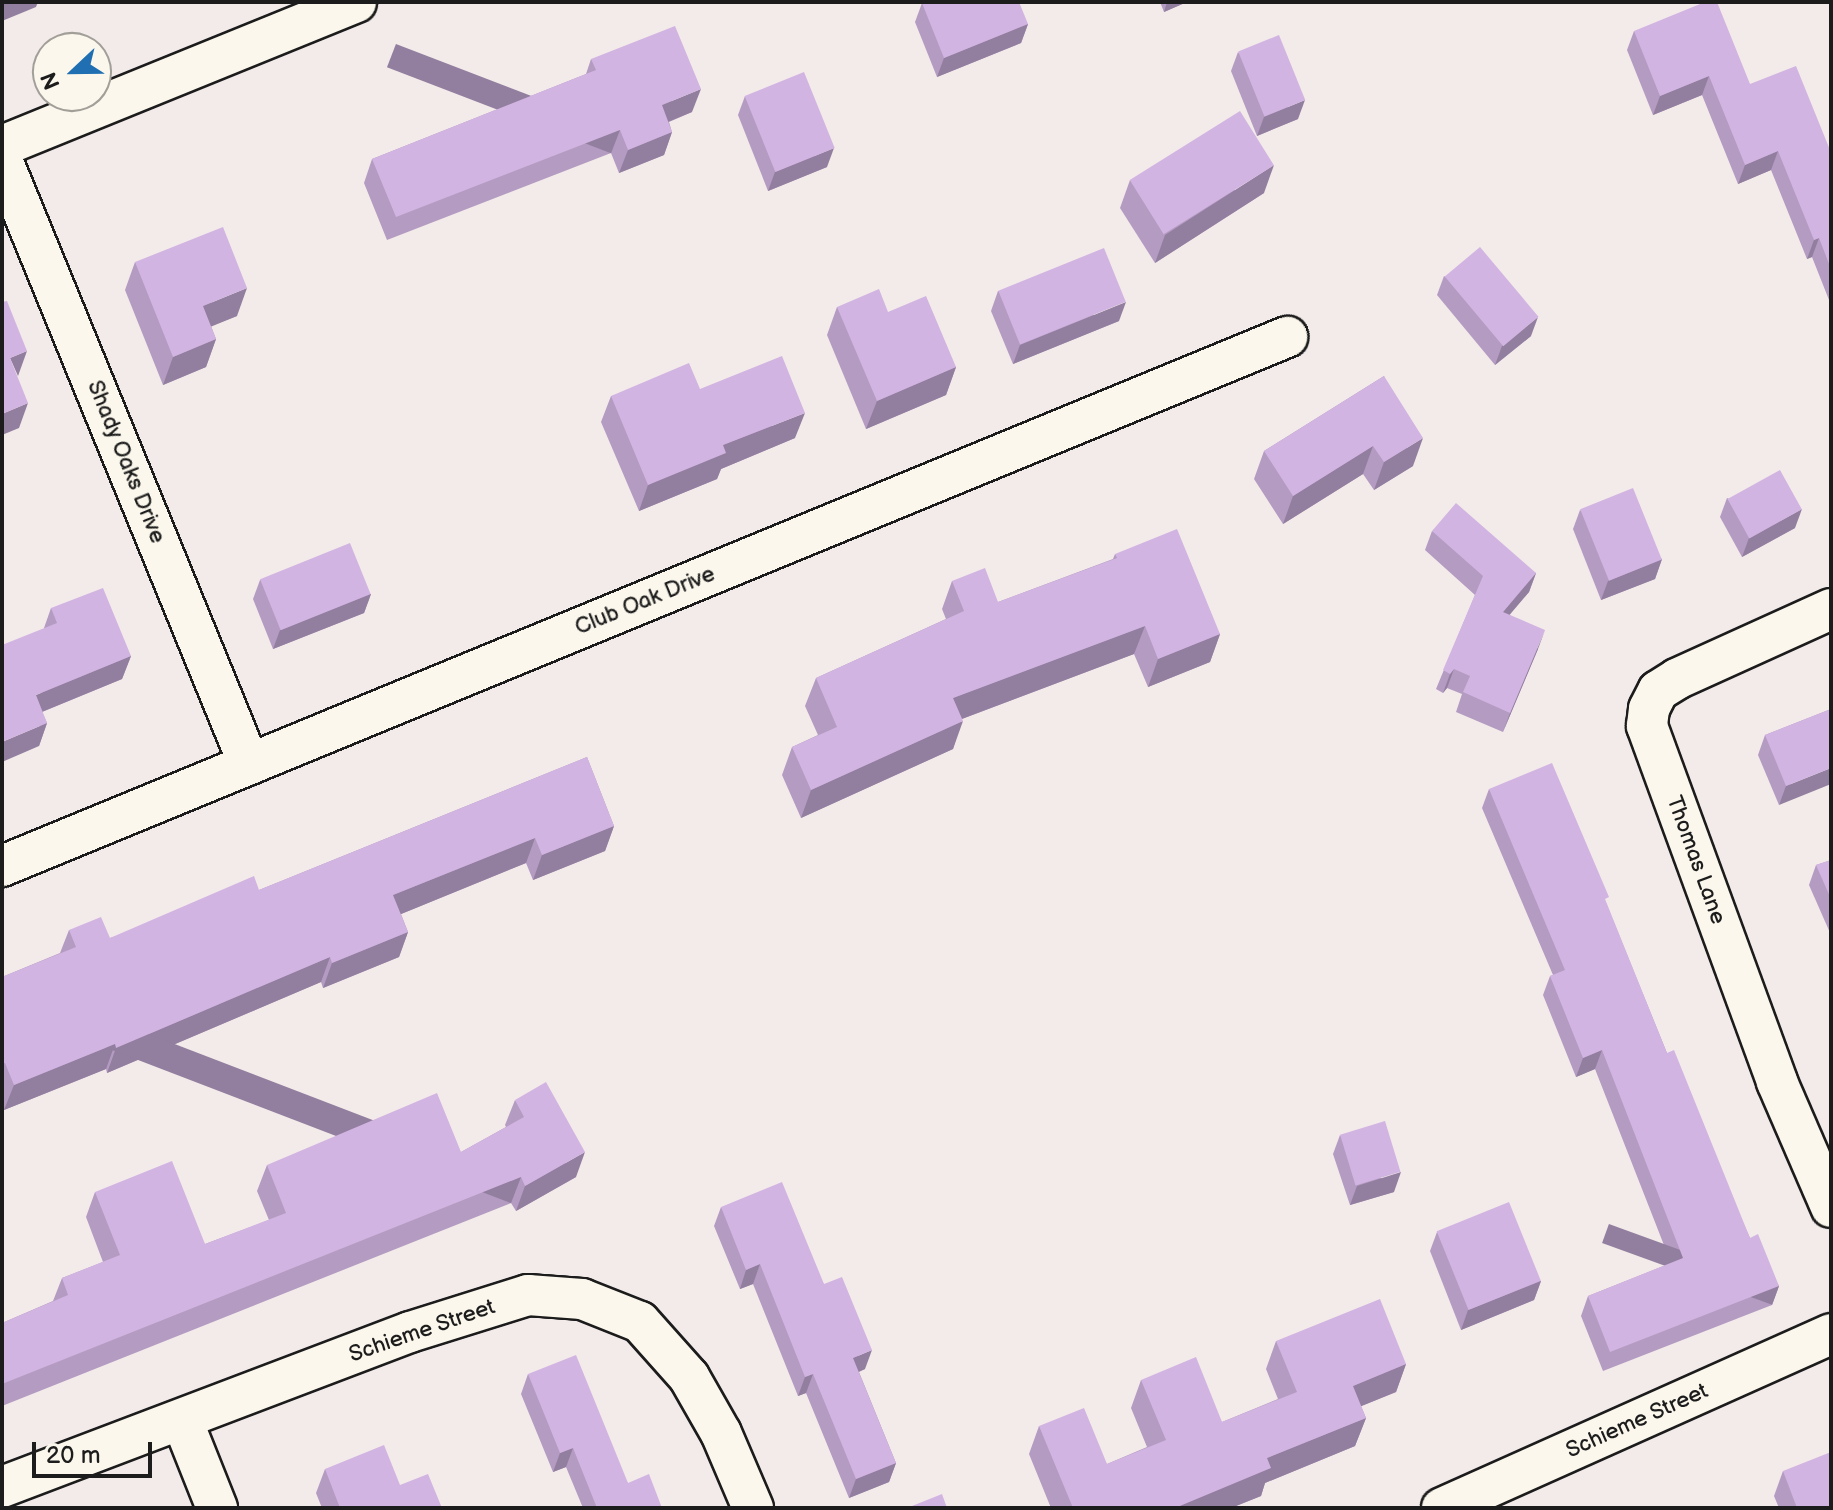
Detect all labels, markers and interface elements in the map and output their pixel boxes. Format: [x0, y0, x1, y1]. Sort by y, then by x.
north arrow [32, 32, 112, 112]
text: N [36, 68, 67, 93]
street label: Shady Oaks Drive [81, 376, 171, 548]
street label: Club Oak Drive [571, 561, 719, 641]
street label: Thomas Lane [1661, 792, 1731, 928]
street label: Schieme Street [345, 1294, 499, 1368]
street label: Schieme Street [1562, 1378, 1712, 1464]
scale bar [36, 1426, 156, 1476]
text: 20 m [46, 1441, 101, 1470]

